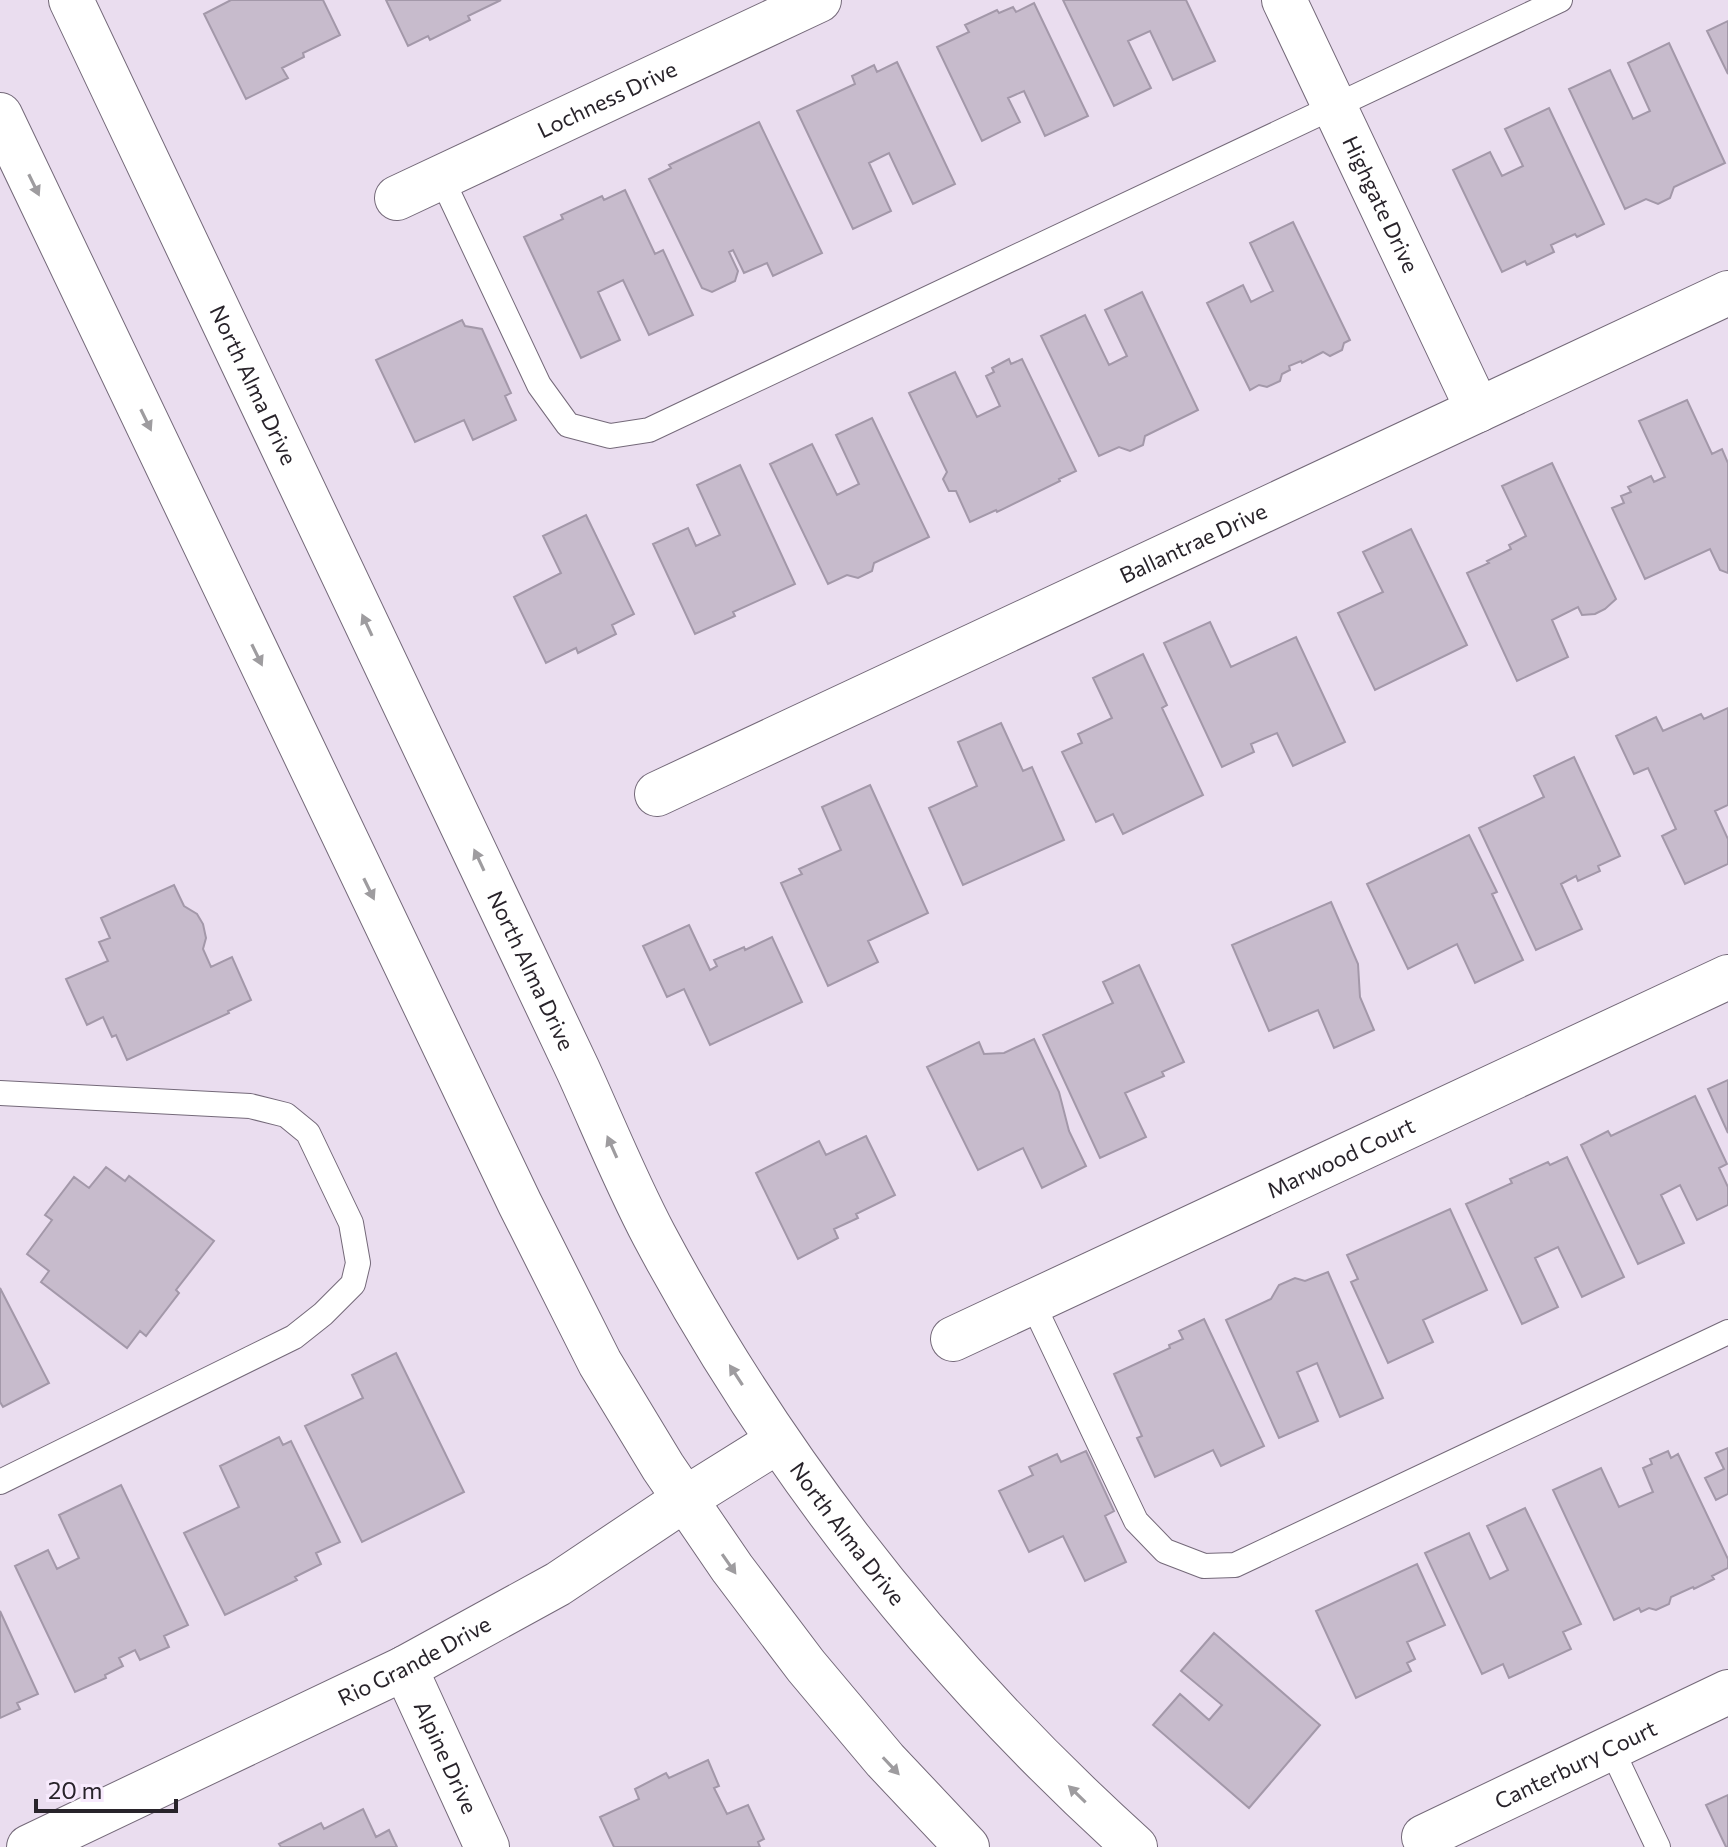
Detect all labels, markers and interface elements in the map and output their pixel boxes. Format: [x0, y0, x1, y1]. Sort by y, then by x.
street label: Lochness Drive [533, 55, 681, 143]
street label: Highgate Drive [1337, 131, 1425, 277]
one-way arrow [27, 174, 41, 197]
street label: North Alma Drive [205, 301, 303, 469]
one-way arrow [139, 408, 153, 431]
street label: Ballantrae Drive [1115, 497, 1271, 589]
one-way arrow [360, 614, 374, 637]
one-way arrow [251, 643, 264, 666]
one-way arrow [472, 849, 486, 872]
one-way arrow [362, 878, 376, 901]
street label: North Alma Drive [482, 886, 581, 1054]
street label: Marwood Court [1262, 1111, 1419, 1204]
one-way arrow [605, 1135, 619, 1159]
one-way arrow [729, 1364, 744, 1386]
street label: North Alma Drive [785, 1456, 911, 1610]
one-way arrow [721, 1553, 736, 1574]
street label: Rio Grande Drive [333, 1610, 495, 1711]
street label: Alpine Drive [409, 1696, 484, 1818]
street label: Canterbury Court [1490, 1714, 1661, 1814]
one-way arrow [882, 1757, 900, 1776]
scale bar [36, 1763, 176, 1813]
text: 20 m [48, 1775, 102, 1804]
one-way arrow [1068, 1785, 1087, 1804]

